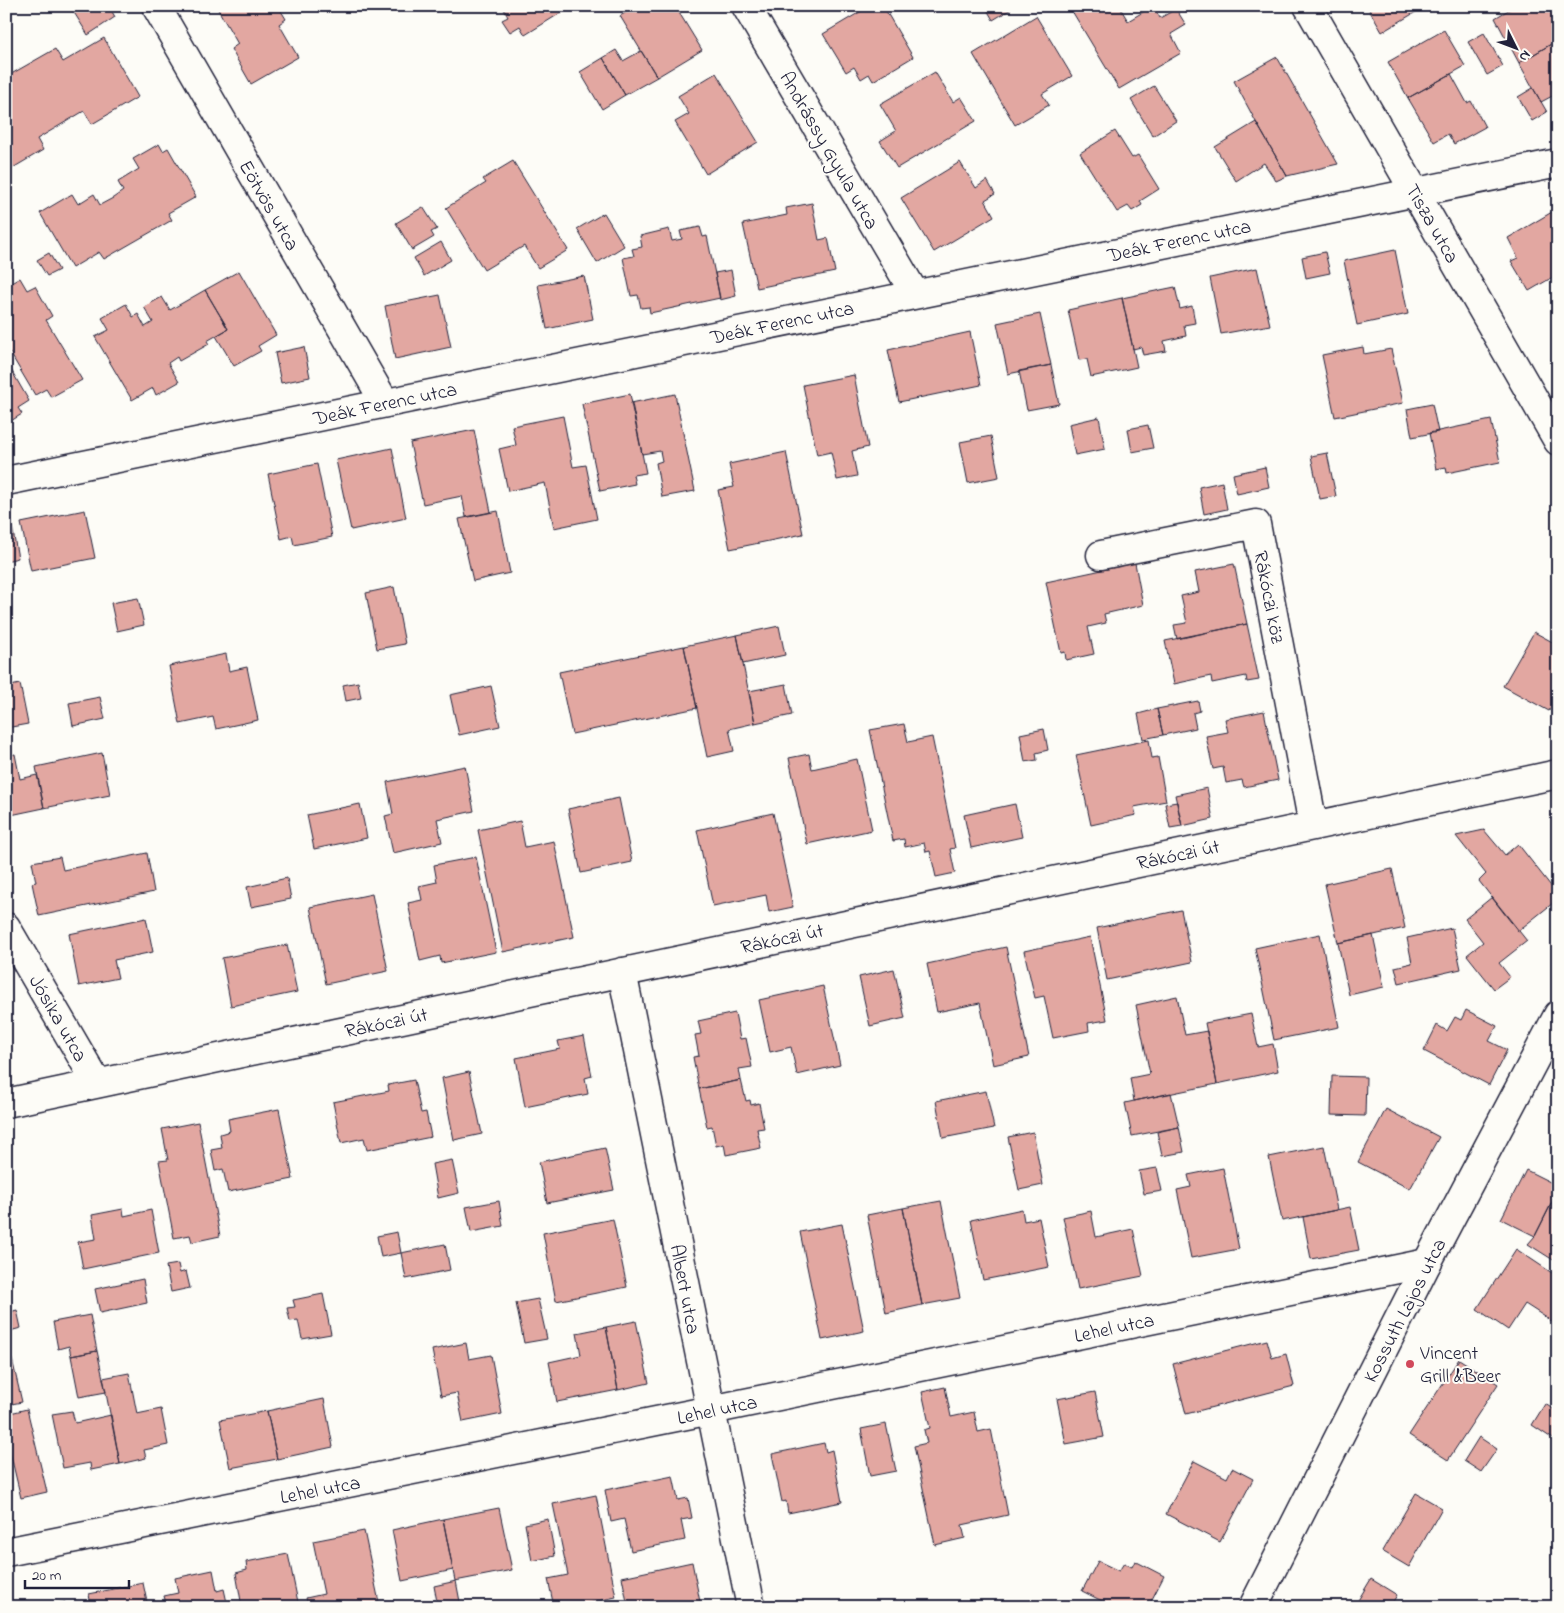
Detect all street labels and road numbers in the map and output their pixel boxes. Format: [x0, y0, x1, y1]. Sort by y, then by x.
street label: Andrássy Gyula utca [771, 67, 885, 236]
street label: Eötvös utca [230, 156, 305, 257]
street label: Tisza utca [1396, 179, 1465, 269]
street label: Deák Ferenc utca [1104, 213, 1254, 272]
street label: Deák Ferenc utca [707, 295, 857, 354]
street label: Deák Ferenc utca [310, 376, 460, 435]
street label: Rákóczi köz [1244, 549, 1291, 647]
street label: Rákóczi út [1134, 833, 1223, 879]
street label: Rákóczi út [738, 917, 827, 963]
street label: Jósika utca [20, 970, 93, 1068]
street label: Rákóczi út [342, 1001, 431, 1047]
street label: Kossuth Lajos utca [1357, 1234, 1455, 1388]
street label: Albert utca [661, 1242, 706, 1337]
street label: Lehel utca [1072, 1307, 1157, 1352]
street label: Lehel utca [675, 1389, 760, 1434]
street label: Lehel utca [278, 1469, 363, 1513]

